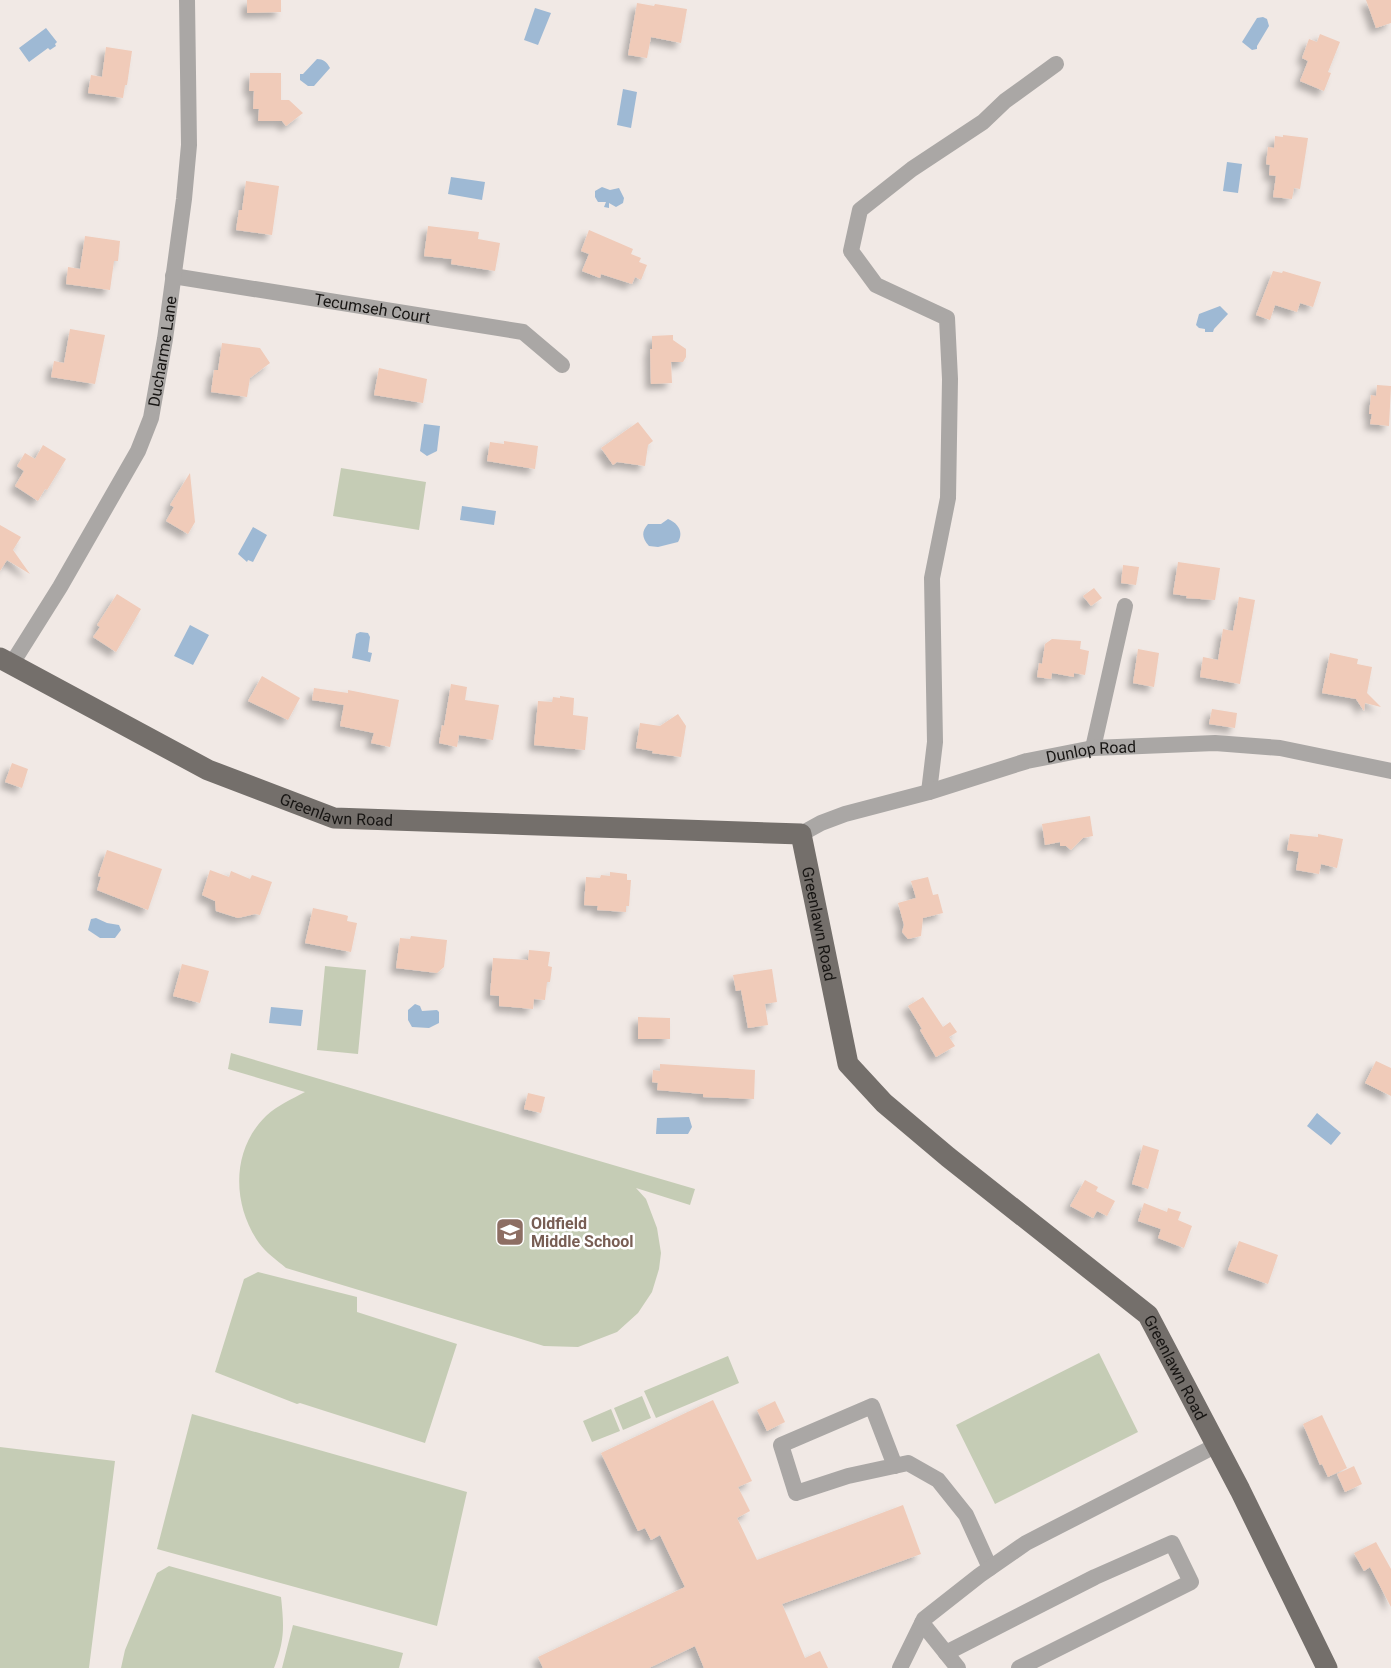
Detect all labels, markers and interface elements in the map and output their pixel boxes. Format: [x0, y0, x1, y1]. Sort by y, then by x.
street label: Tecumseh Court [313, 290, 432, 327]
street label: Ducharme Lane [144, 295, 181, 408]
street label: Dunlop Road [1044, 737, 1136, 767]
street label: Greenlawn Road [277, 789, 393, 830]
street label: Greenlawn Road [798, 865, 840, 983]
place label: Oldfield Middle School [531, 1214, 634, 1251]
school or university icon: Oldfield Middle School [494, 1216, 526, 1248]
street label: Greenlawn Road [1140, 1312, 1211, 1423]

